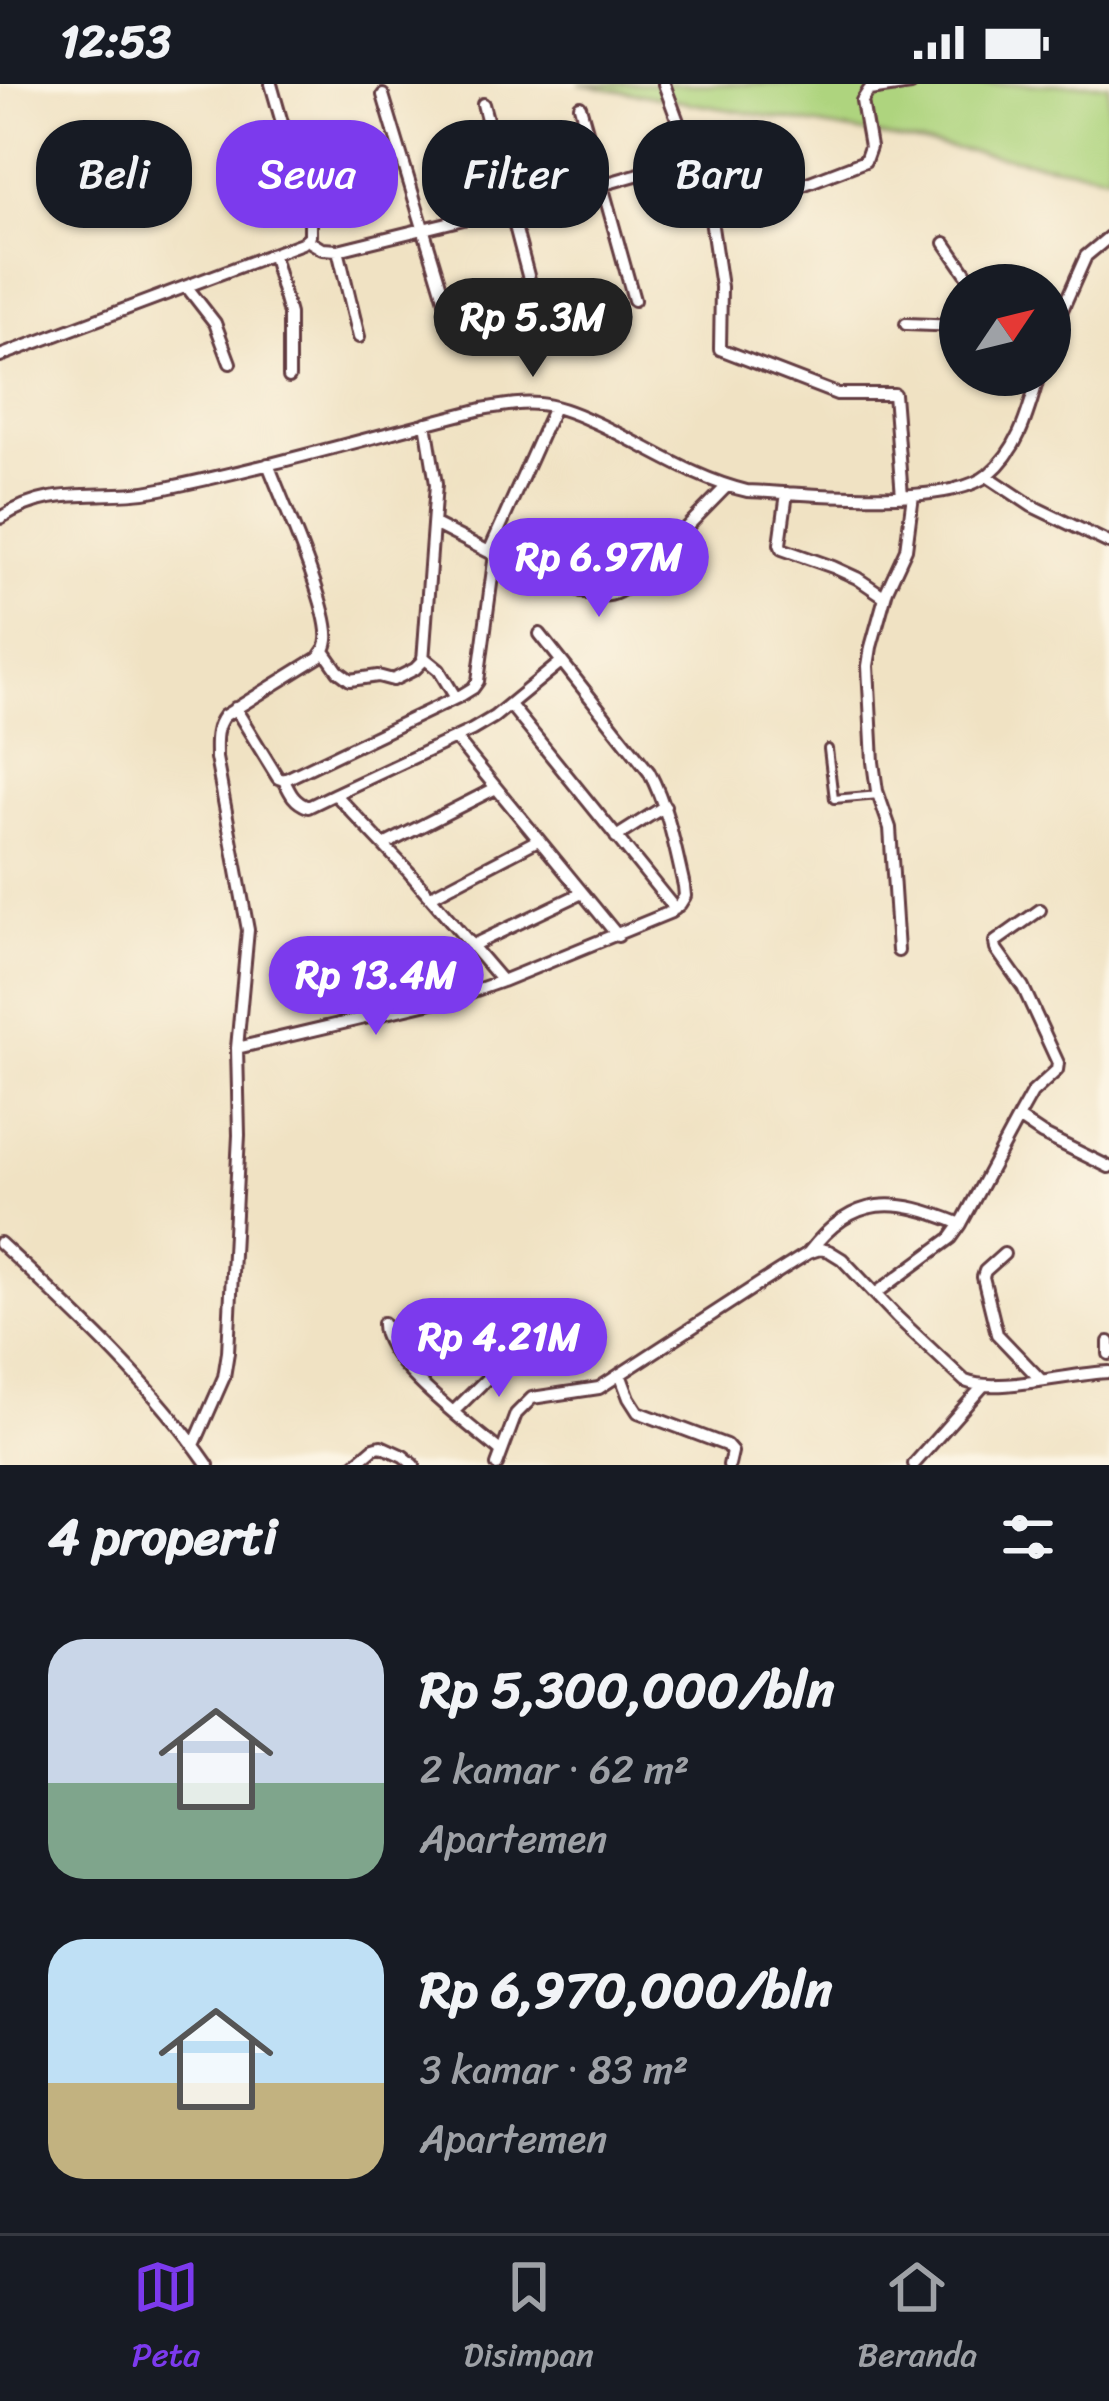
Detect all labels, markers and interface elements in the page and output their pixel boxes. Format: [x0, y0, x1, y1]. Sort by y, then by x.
text: 12:53 [60, 2, 171, 82]
chip: Beli [36, 120, 192, 228]
chip: Sewa [216, 120, 398, 228]
chip: Filter [422, 120, 609, 228]
chip: Baru [633, 120, 805, 228]
north arrow [939, 264, 1071, 396]
map controls [939, 264, 1071, 396]
pin: Rp 5.3M [422, 278, 644, 380]
text: Rp 5.3M [461, 282, 605, 351]
pin: Rp 6.97M [475, 518, 723, 620]
text: Rp 6.97M [516, 522, 682, 591]
pin: Rp 13.4M [252, 936, 500, 1038]
text: Rp 13.4M [296, 940, 456, 1009]
pin: Rp 4.21M [375, 1298, 623, 1400]
text: Rp 4.21M [418, 1302, 580, 1371]
text: 4 properti [48, 1492, 277, 1582]
icon: filters [995, 1504, 1061, 1570]
text: Rp 5,300,000/bln [420, 1645, 834, 1735]
icon: home [144, 1687, 288, 1831]
text: 2 kamar · 62 m² [420, 1735, 689, 1804]
text: Apartemen [420, 1804, 607, 1873]
text: Rp 6,970,000/bln [420, 1945, 832, 2035]
icon: home [144, 1987, 288, 2131]
text: 3 kamar · 83 m² [420, 2035, 688, 2104]
text: Apartemen [420, 2104, 607, 2173]
tab: Peta [132, 2254, 200, 2384]
tab: Disimpan [464, 2254, 594, 2384]
tab: Beranda [858, 2254, 977, 2384]

